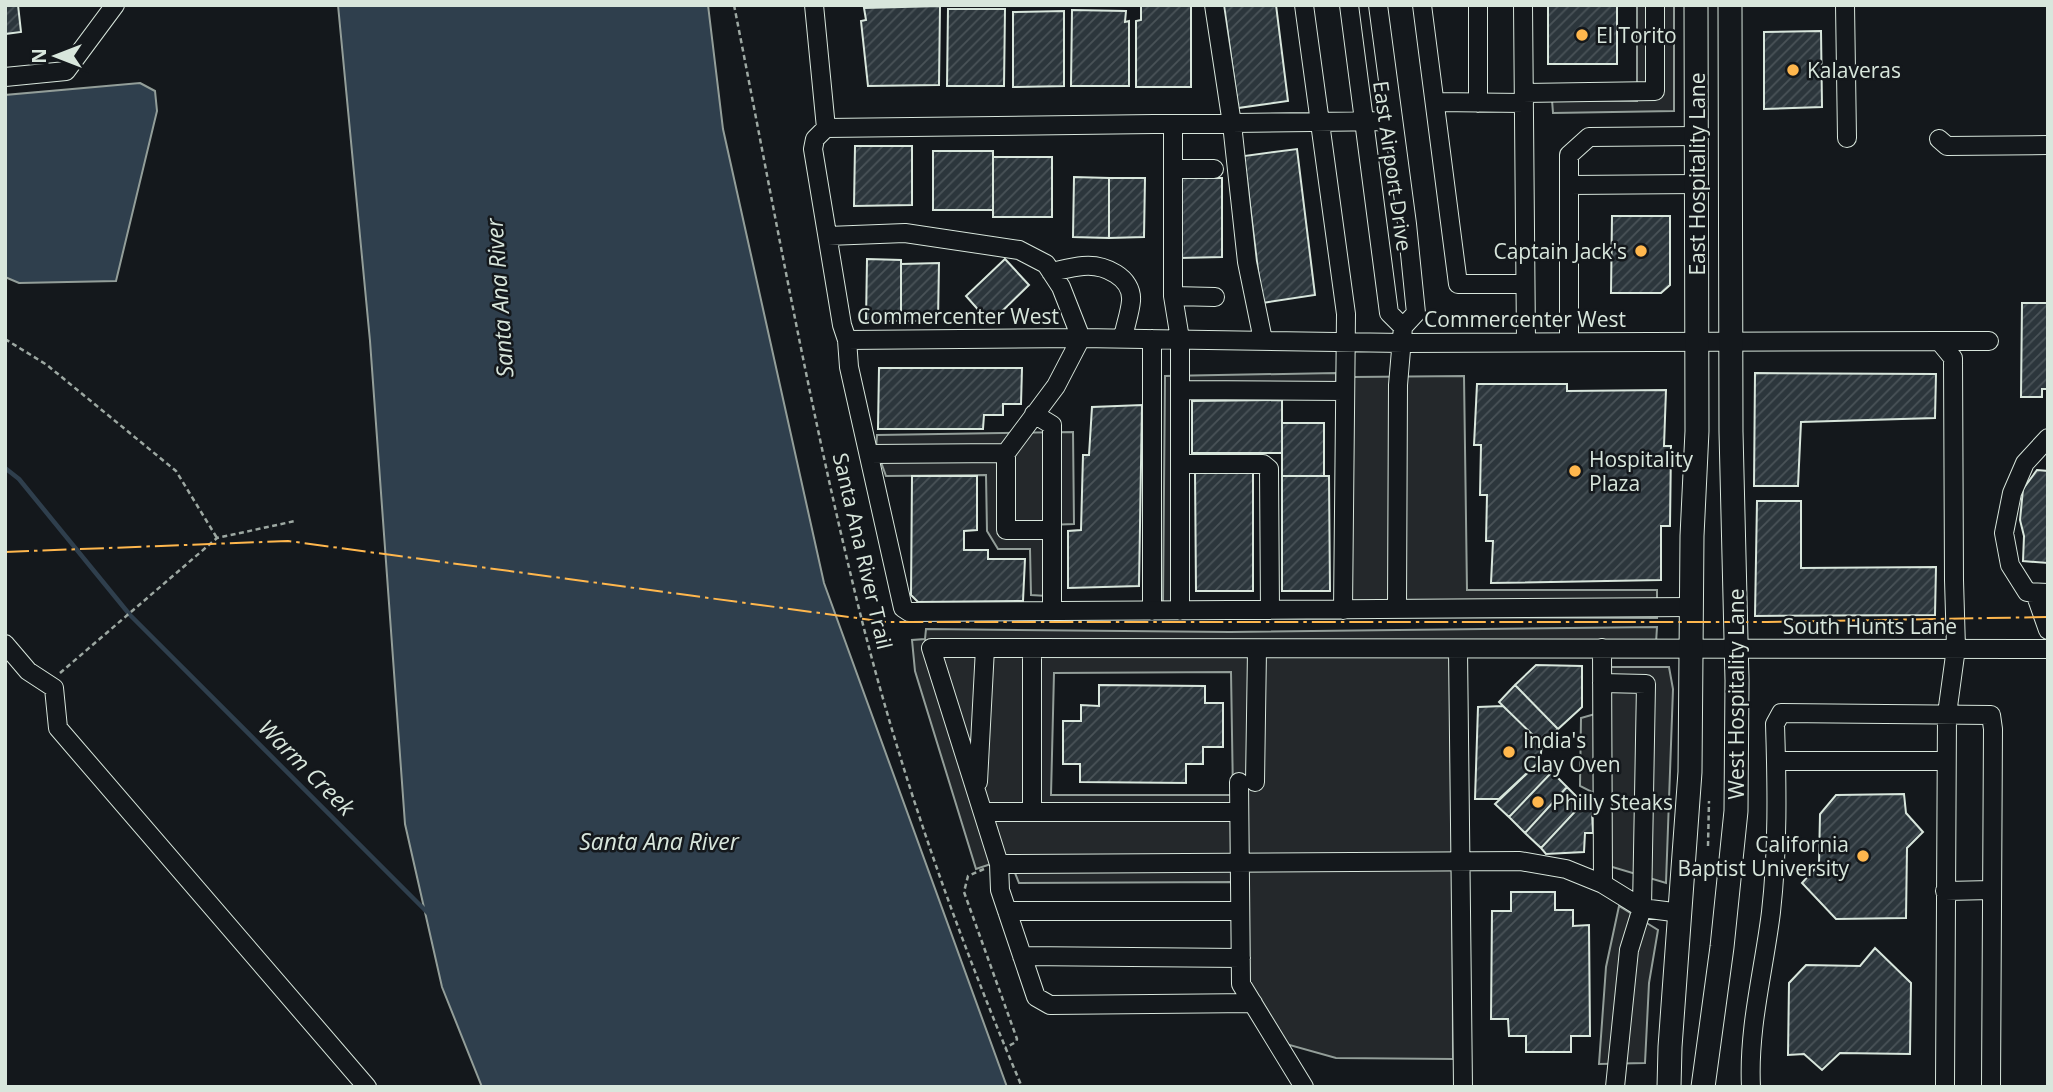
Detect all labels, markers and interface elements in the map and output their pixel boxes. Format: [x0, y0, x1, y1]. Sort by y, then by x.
north arrow [21, 21, 91, 91]
place label: El Torito [1596, 21, 1677, 49]
marker: El Torito [1574, 27, 1590, 43]
text: N [26, 48, 52, 64]
place label: Kalaveras [1807, 56, 1901, 84]
marker: Kalaveras [1785, 62, 1801, 78]
street label: East Hospitality Lane [1683, 72, 1711, 276]
street label: East Airport Drive [1367, 79, 1419, 253]
water label: Santa Ana River [477, 216, 521, 379]
place label: Captain Jack's [1493, 237, 1627, 265]
marker: Captain Jack's [1633, 243, 1649, 259]
street label: Commercenter West [857, 302, 1059, 330]
street label: Commercenter West [1424, 305, 1626, 333]
place label: Hospitality Plaza [1589, 445, 1694, 497]
street label: Santa Ana River Trail [827, 450, 899, 652]
marker: Hospitality Plaza [1567, 463, 1583, 479]
street label: West Hospitality Lane [1722, 589, 1750, 799]
street label: South Hunts Lane [1783, 612, 1957, 640]
water label: Warm Creek [252, 712, 363, 823]
place label: India's Clay Oven [1523, 726, 1621, 778]
marker: India's Clay Oven [1501, 744, 1517, 760]
place label: Philly Steaks [1552, 788, 1673, 816]
marker: Philly Steaks [1530, 794, 1546, 810]
water label: Santa Ana River [579, 825, 740, 857]
place label: California Baptist University [1678, 830, 1849, 882]
marker: California Baptist University [1855, 848, 1871, 864]

